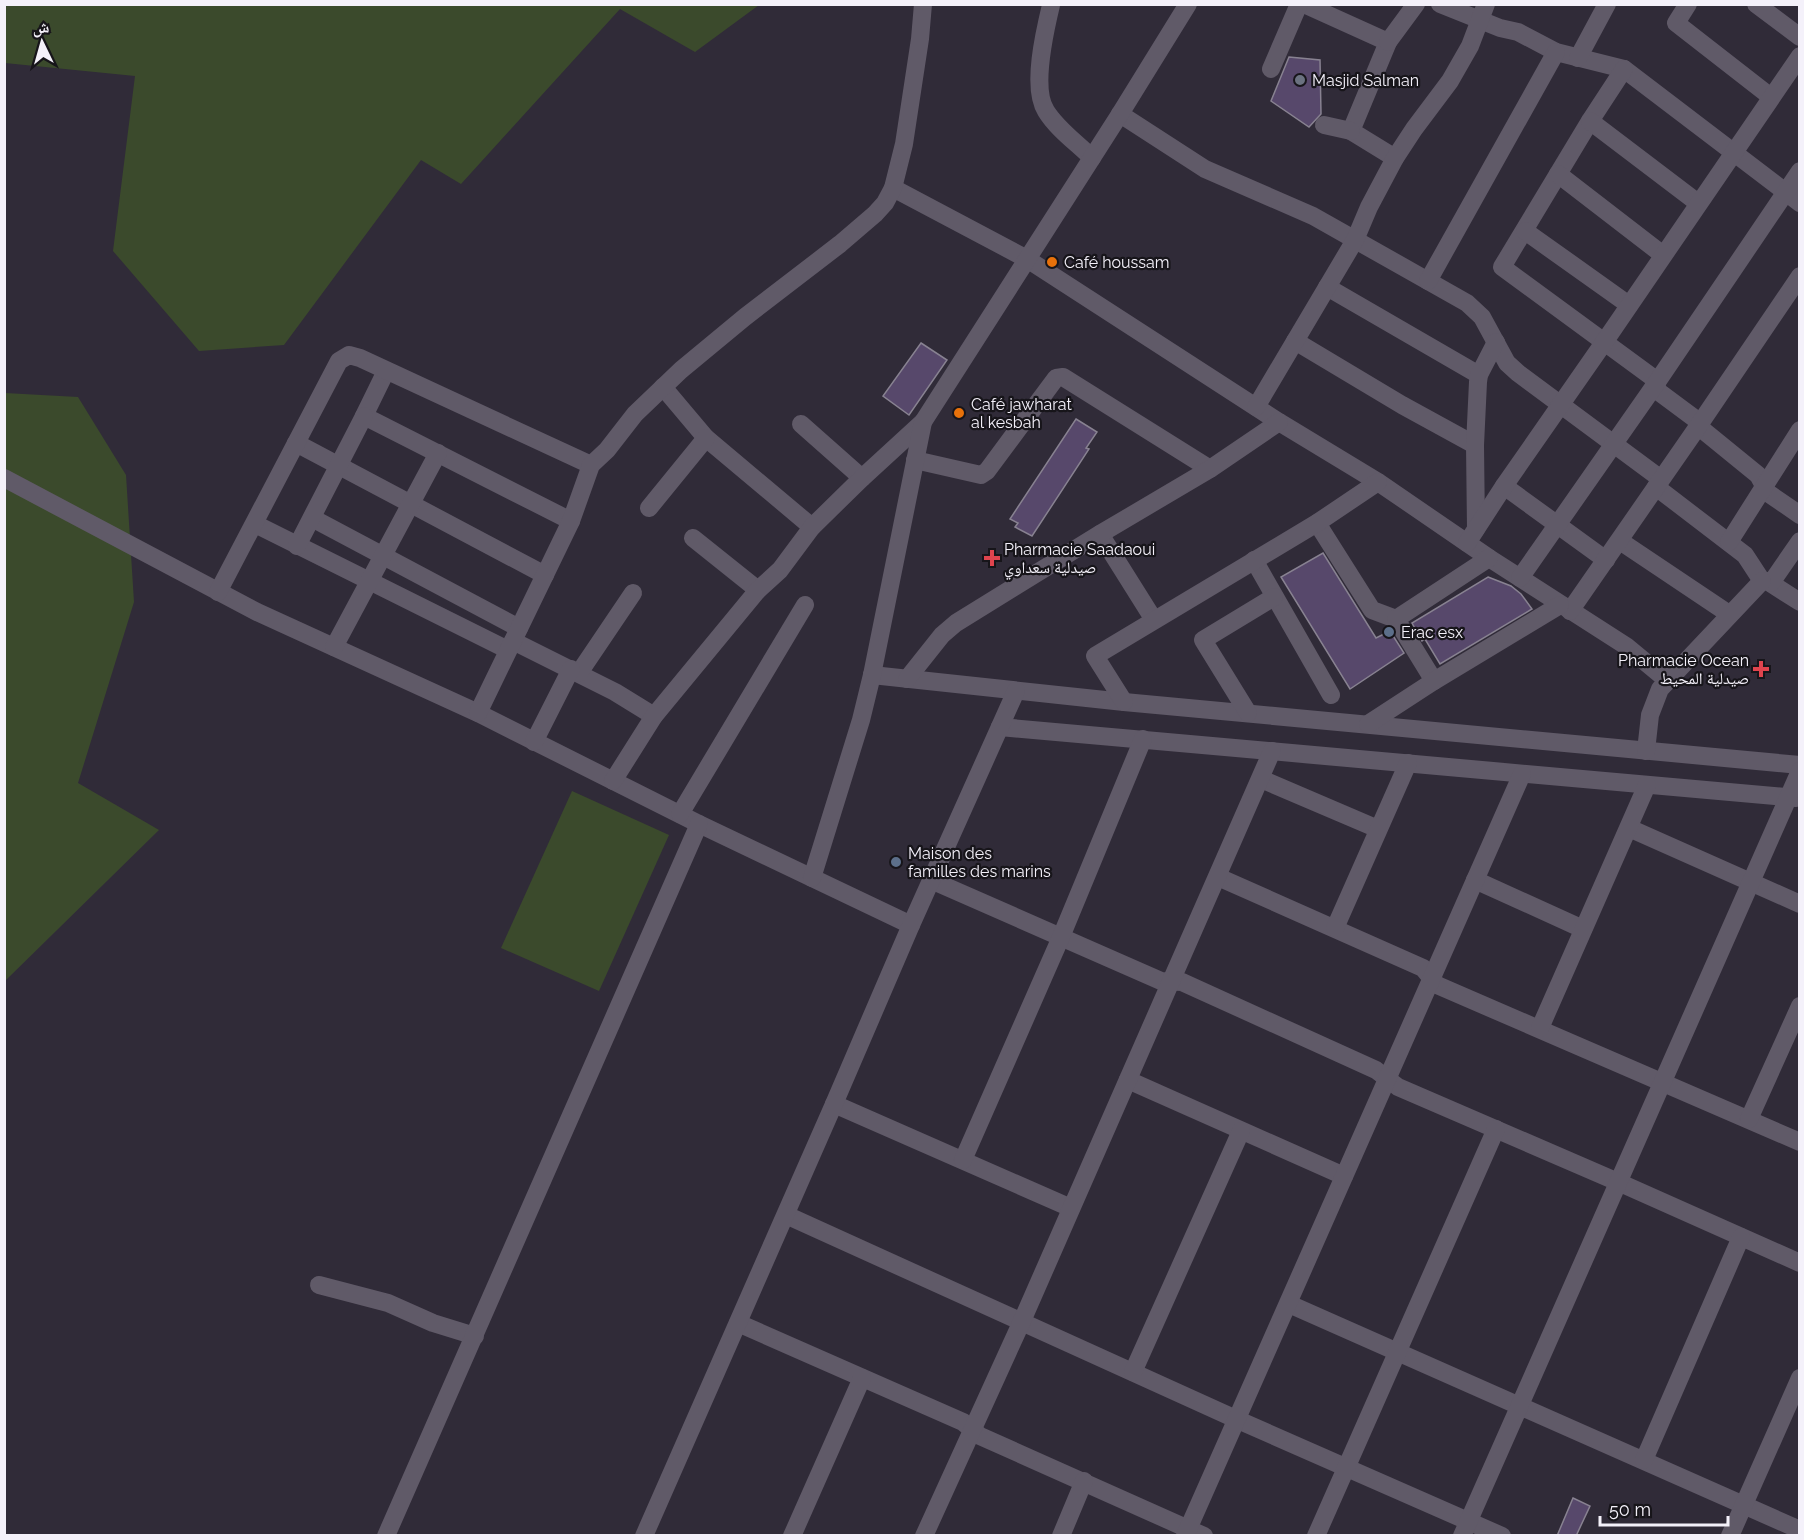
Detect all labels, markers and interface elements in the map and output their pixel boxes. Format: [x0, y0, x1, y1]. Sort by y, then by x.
north arrow [12, 12, 72, 72]
text: ش [31, 17, 50, 38]
place label: Masjid Salman [1312, 71, 1419, 90]
marker: Masjid Salman [1293, 73, 1307, 87]
place label: Café houssam [1064, 253, 1169, 272]
marker: Café houssam [1045, 255, 1059, 269]
place label: Café jawharat al kesbah [971, 395, 1072, 432]
marker: Café jawharat al kesbah [952, 406, 966, 420]
place label: Pharmacie Saadaoui صيدلية سعداوي [1004, 540, 1155, 580]
marker: Pharmacie Saadaoui صيدلية سعداوي [985, 551, 999, 565]
place label: Erac esx [1401, 623, 1463, 642]
marker: Erac esx [1382, 625, 1396, 639]
place label: Pharmacie Ocean صيدلية المحيط [1618, 651, 1749, 688]
marker: Pharmacie Ocean صيدلية المحيط [1754, 662, 1768, 676]
place label: Maison des familles des marins [908, 844, 1051, 881]
marker: Maison des familles des marins [889, 855, 903, 869]
scale bar [1600, 1489, 1728, 1527]
text: 50 m [1609, 1499, 1651, 1520]

